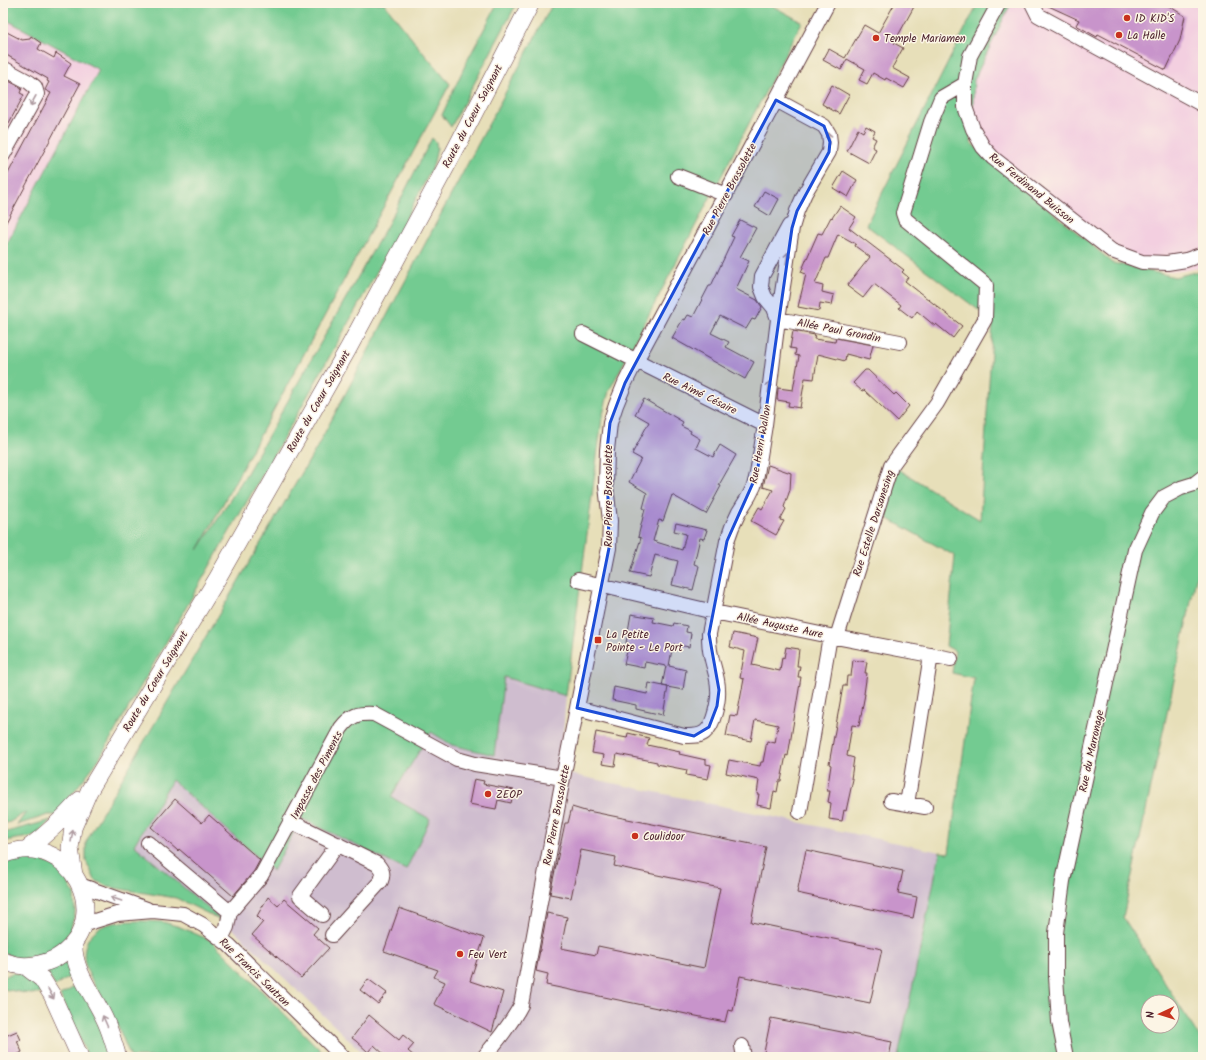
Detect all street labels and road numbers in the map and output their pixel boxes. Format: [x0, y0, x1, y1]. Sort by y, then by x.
street label: Route du Coeur Saignant [438, 61, 508, 172]
street label: Rue Pierre Brossolette [698, 140, 762, 239]
street label: Rue Ferdinand Buisson [985, 149, 1078, 229]
street label: Allée Paul Grondin [795, 314, 882, 348]
street label: Route du Coeur Saignant [282, 346, 356, 456]
street label: Rue Aimé Césaire [659, 368, 740, 420]
street label: Rue Henri Wallon [745, 403, 777, 485]
street label: Rue Pierre Brossolette [600, 445, 618, 547]
street label: Rue Estelle Darsanesing [848, 468, 900, 579]
street label: Allée Auguste Aure [735, 608, 825, 644]
street label: Route du Coeur Saignant [118, 627, 194, 736]
street label: Rue du Marronage [1074, 708, 1109, 794]
street label: Impasse des Piments [286, 728, 348, 823]
street label: Rue Pierre Brossolette [538, 763, 576, 867]
street label: Rue Francis Sautron [215, 934, 294, 1012]

